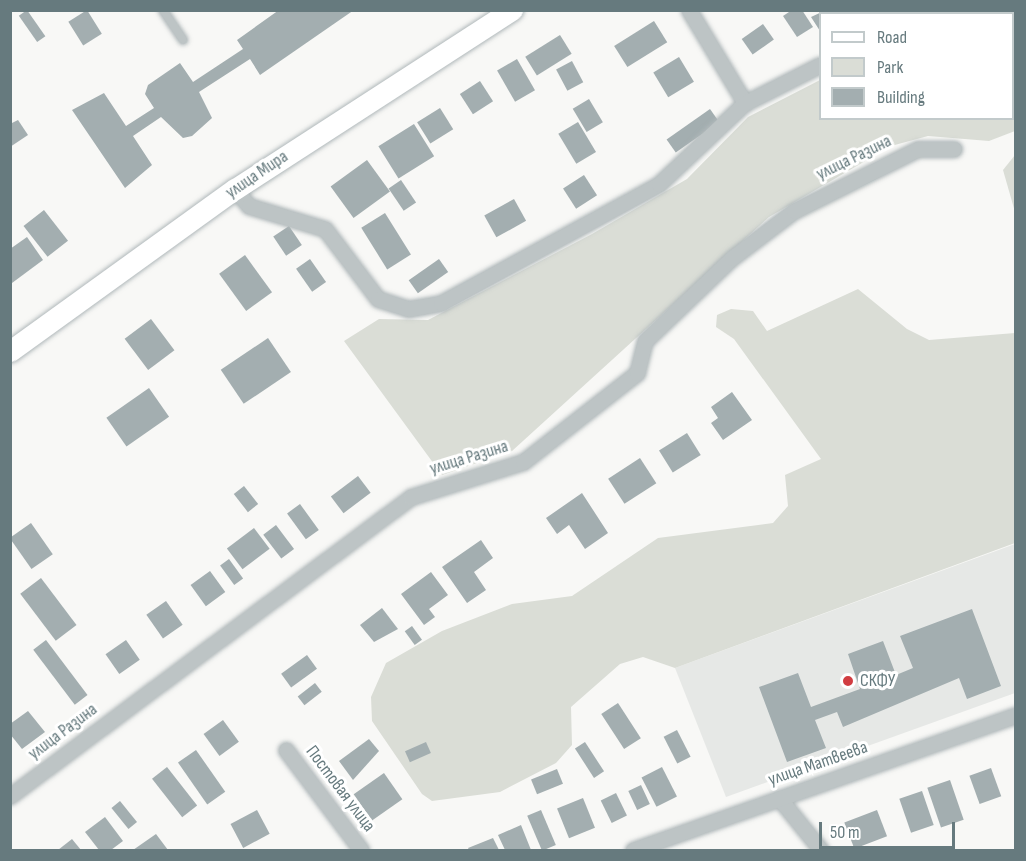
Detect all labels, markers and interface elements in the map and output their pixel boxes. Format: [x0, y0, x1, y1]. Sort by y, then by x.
legend [819, 12, 1014, 120]
text: Road [877, 27, 907, 48]
text: Park [877, 57, 903, 78]
text: Building [877, 87, 925, 108]
street label: улица Разина [813, 131, 895, 185]
street label: улица Мира [222, 146, 292, 204]
street label: улица Разина [427, 436, 511, 480]
place label: СКФУ [860, 670, 895, 692]
marker: СКФУ [841, 674, 855, 688]
street label: улица Разина [24, 699, 102, 765]
street label: улица Матвеева [766, 737, 870, 791]
street label: Постовая улица [301, 742, 379, 836]
scale bar [822, 810, 958, 848]
text: 50 m [830, 822, 860, 843]

